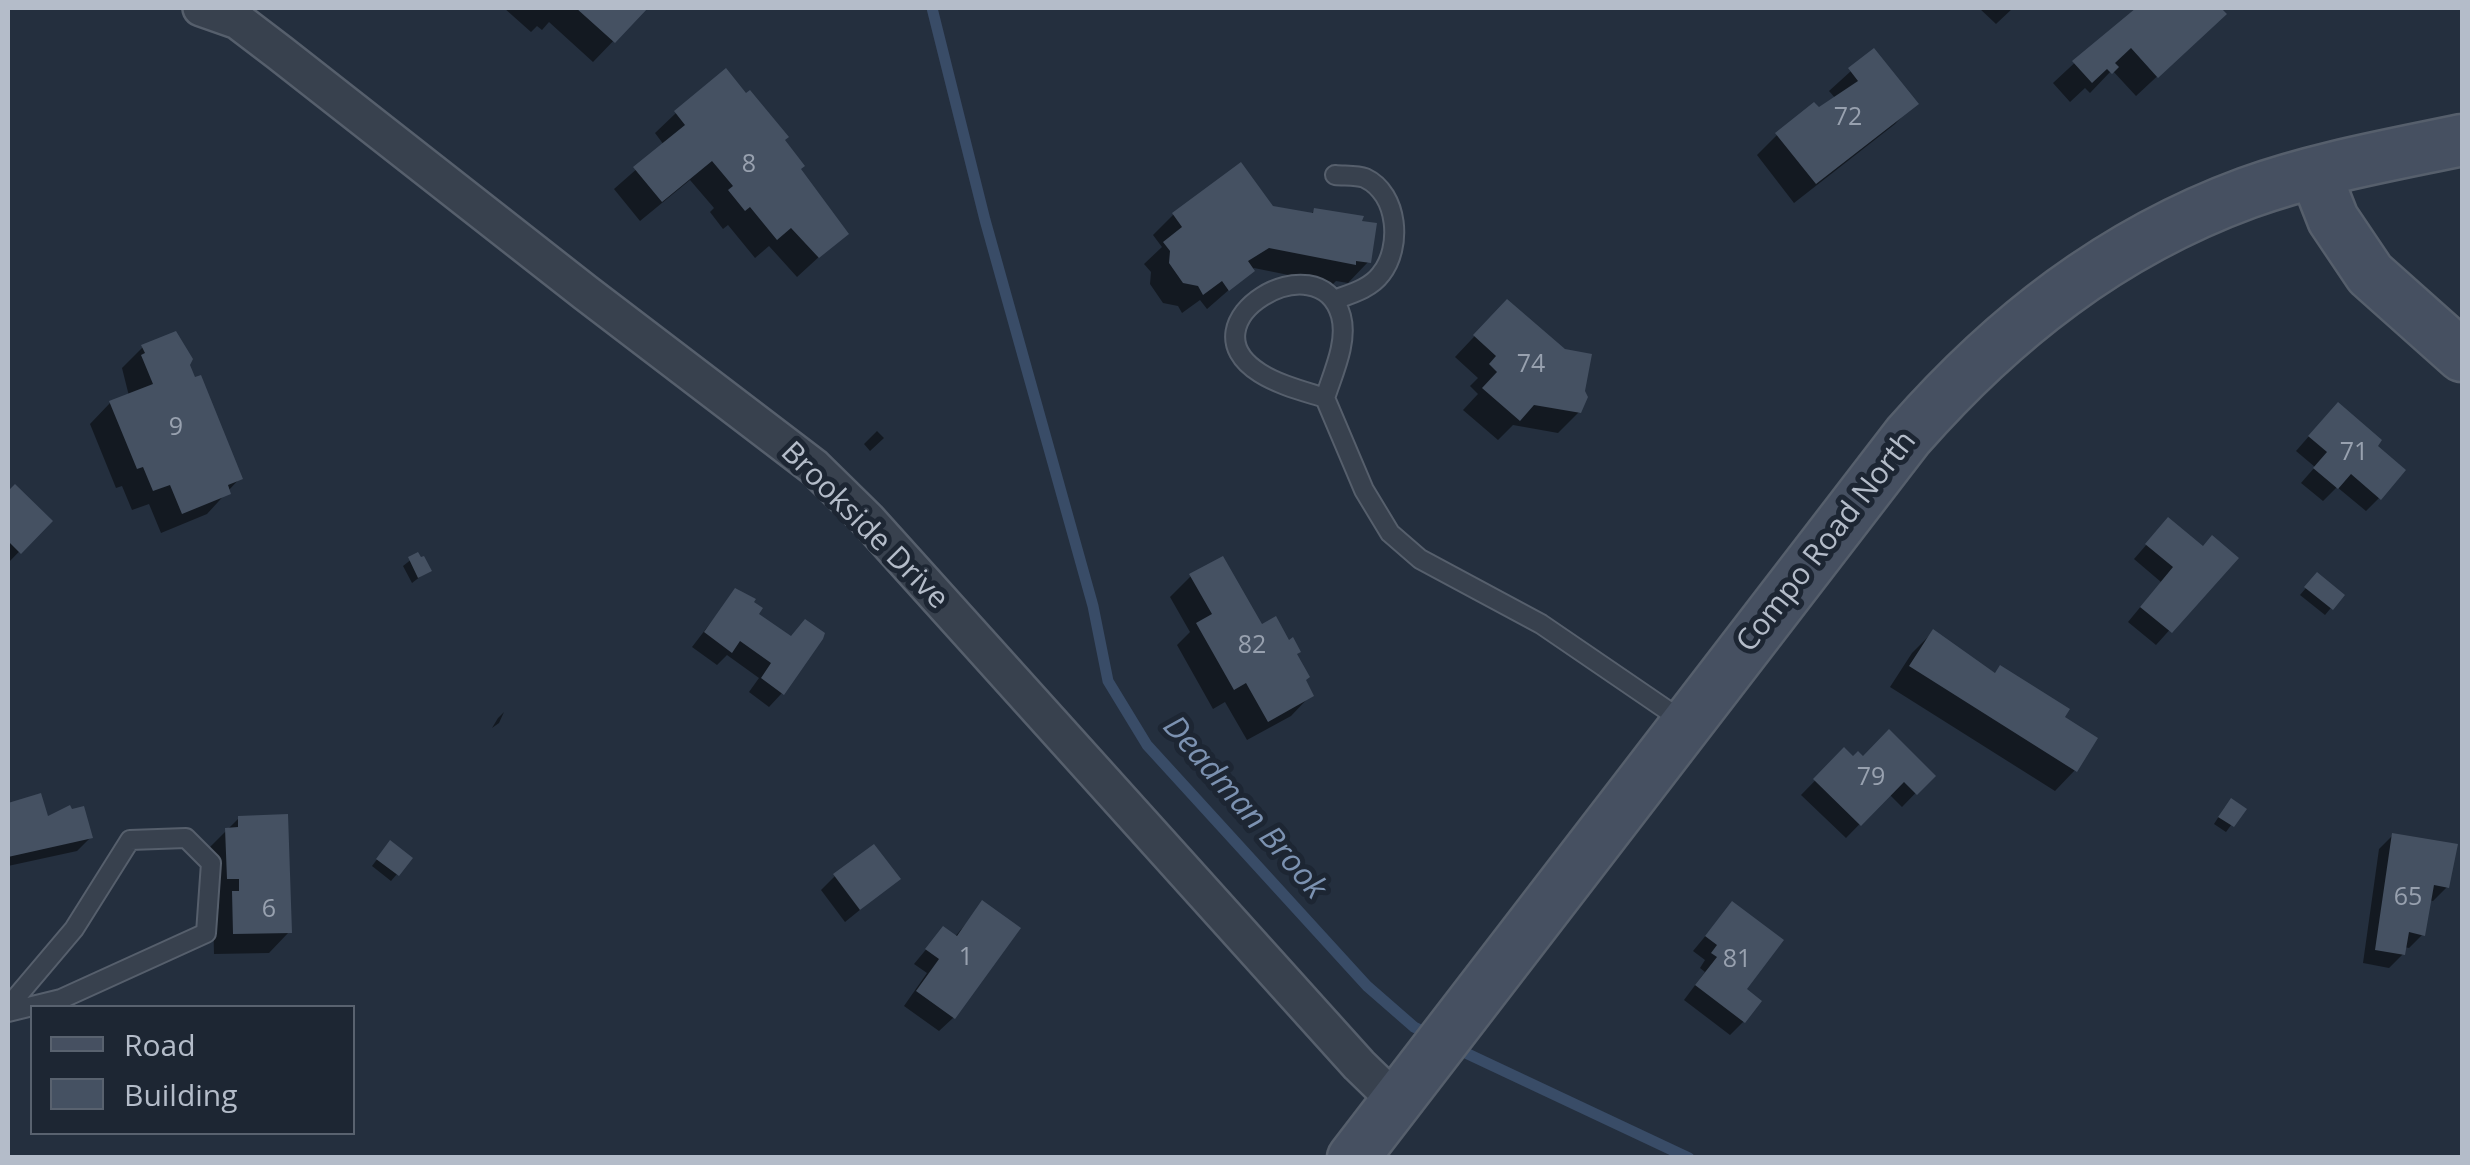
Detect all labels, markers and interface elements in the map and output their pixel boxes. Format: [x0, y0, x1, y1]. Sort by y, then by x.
house number: 72 [1834, 103, 1862, 133]
house number: 8 [742, 150, 756, 180]
house number: 74 [1517, 350, 1545, 380]
house number: 9 [169, 413, 183, 443]
street label: Compo Road North [1730, 424, 1924, 660]
street label: Brookside Drive [773, 435, 955, 617]
house number: 71 [2340, 438, 2368, 468]
house number: 82 [1238, 631, 1266, 661]
water label: Deadman Brook [1154, 709, 1334, 907]
house number: 79 [1857, 763, 1885, 793]
house number: 65 [2394, 883, 2422, 913]
house number: 6 [262, 895, 276, 925]
house number: 1 [959, 943, 973, 973]
house number: 81 [1723, 945, 1751, 975]
legend [30, 1005, 355, 1135]
text: Road [124, 1024, 196, 1065]
text: Building [124, 1074, 238, 1115]

